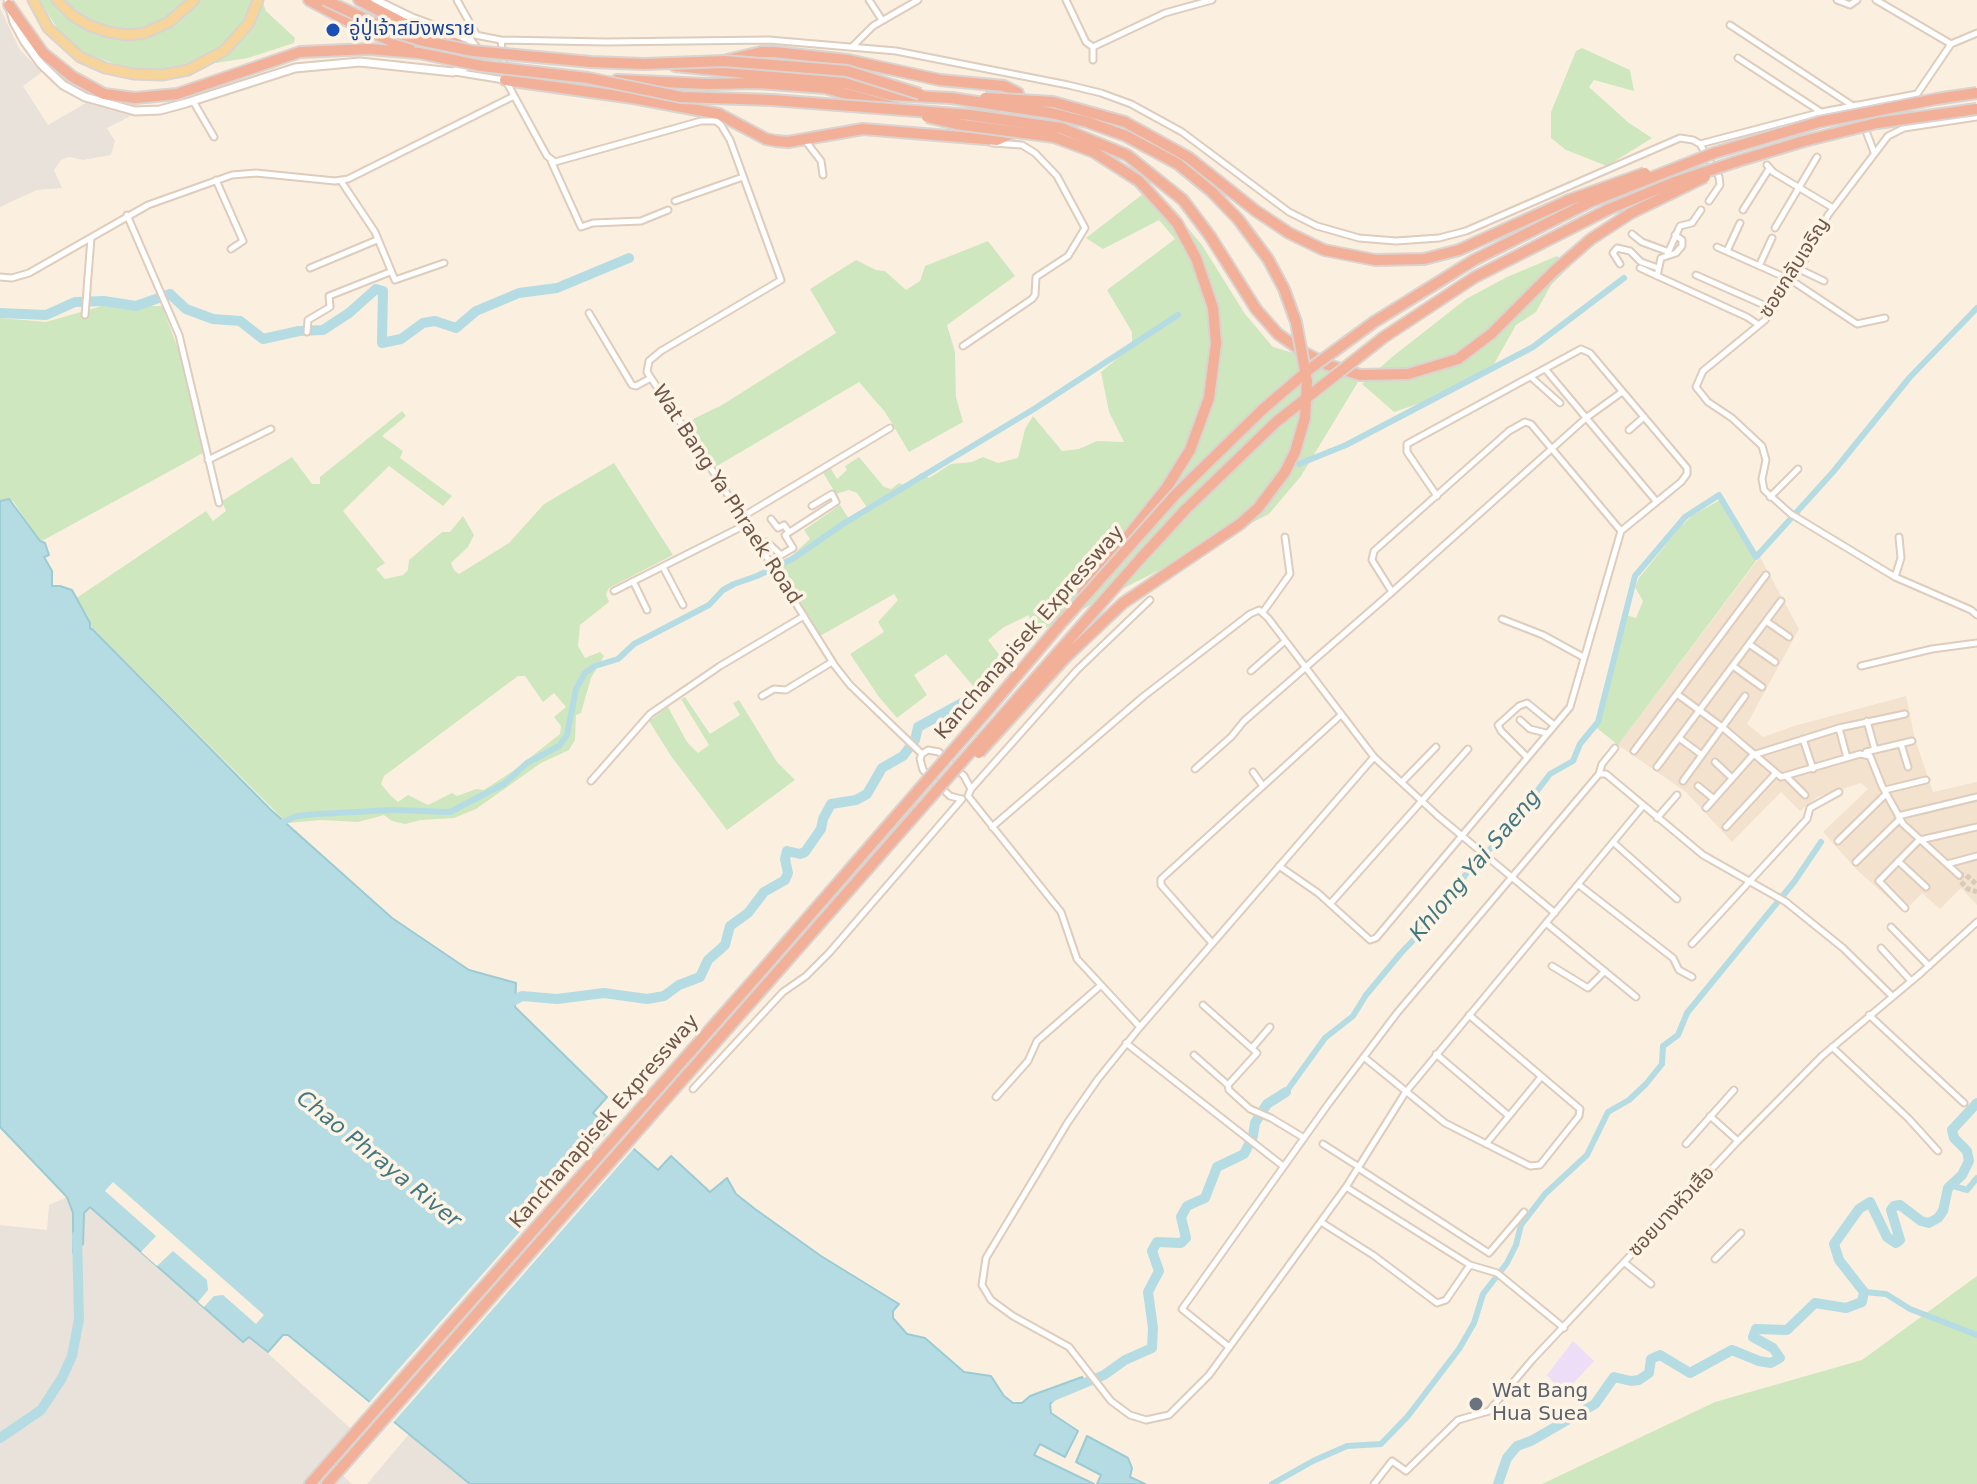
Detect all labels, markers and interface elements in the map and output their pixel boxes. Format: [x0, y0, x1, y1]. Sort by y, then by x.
place label: อู่ปู่เจ้าสมิงพราย [349, 18, 475, 42]
marker: อู่ปู่เจ้าสมิงพราย [324, 21, 342, 39]
street label: ซอยกลับเจริญ [1755, 213, 1835, 323]
street label: Wat Bang Ya Phraek Road [646, 381, 806, 609]
street label: Kanchanapisek Expressway [930, 521, 1130, 745]
water label: Khlong Yai Saeng [1405, 785, 1547, 947]
street label: Kanchanapisek Expressway [505, 1010, 705, 1234]
water label: Chao Phraya River [291, 1086, 465, 1234]
street label: ซอยบางหัวเสือ [1624, 1162, 1720, 1262]
place label: Wat Bang Hua Suea [1492, 1380, 1588, 1427]
marker: Wat Bang Hua Suea [1467, 1395, 1485, 1413]

